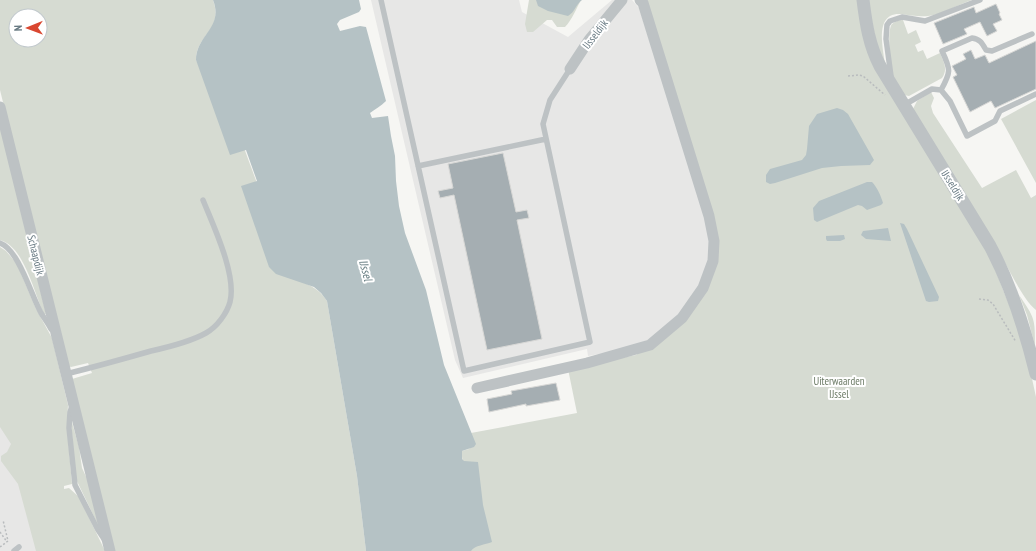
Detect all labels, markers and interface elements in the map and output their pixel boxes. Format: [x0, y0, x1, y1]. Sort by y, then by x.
north arrow [8, 8, 48, 48]
street label: IJsseldijk [579, 16, 611, 52]
text: N [11, 25, 25, 31]
street label: IJsseldijk [938, 167, 968, 204]
street label: Schaapdijk [24, 233, 48, 277]
water label: IJssel [356, 258, 377, 284]
park label: Uiterwaarden IJssel [813, 374, 865, 401]

